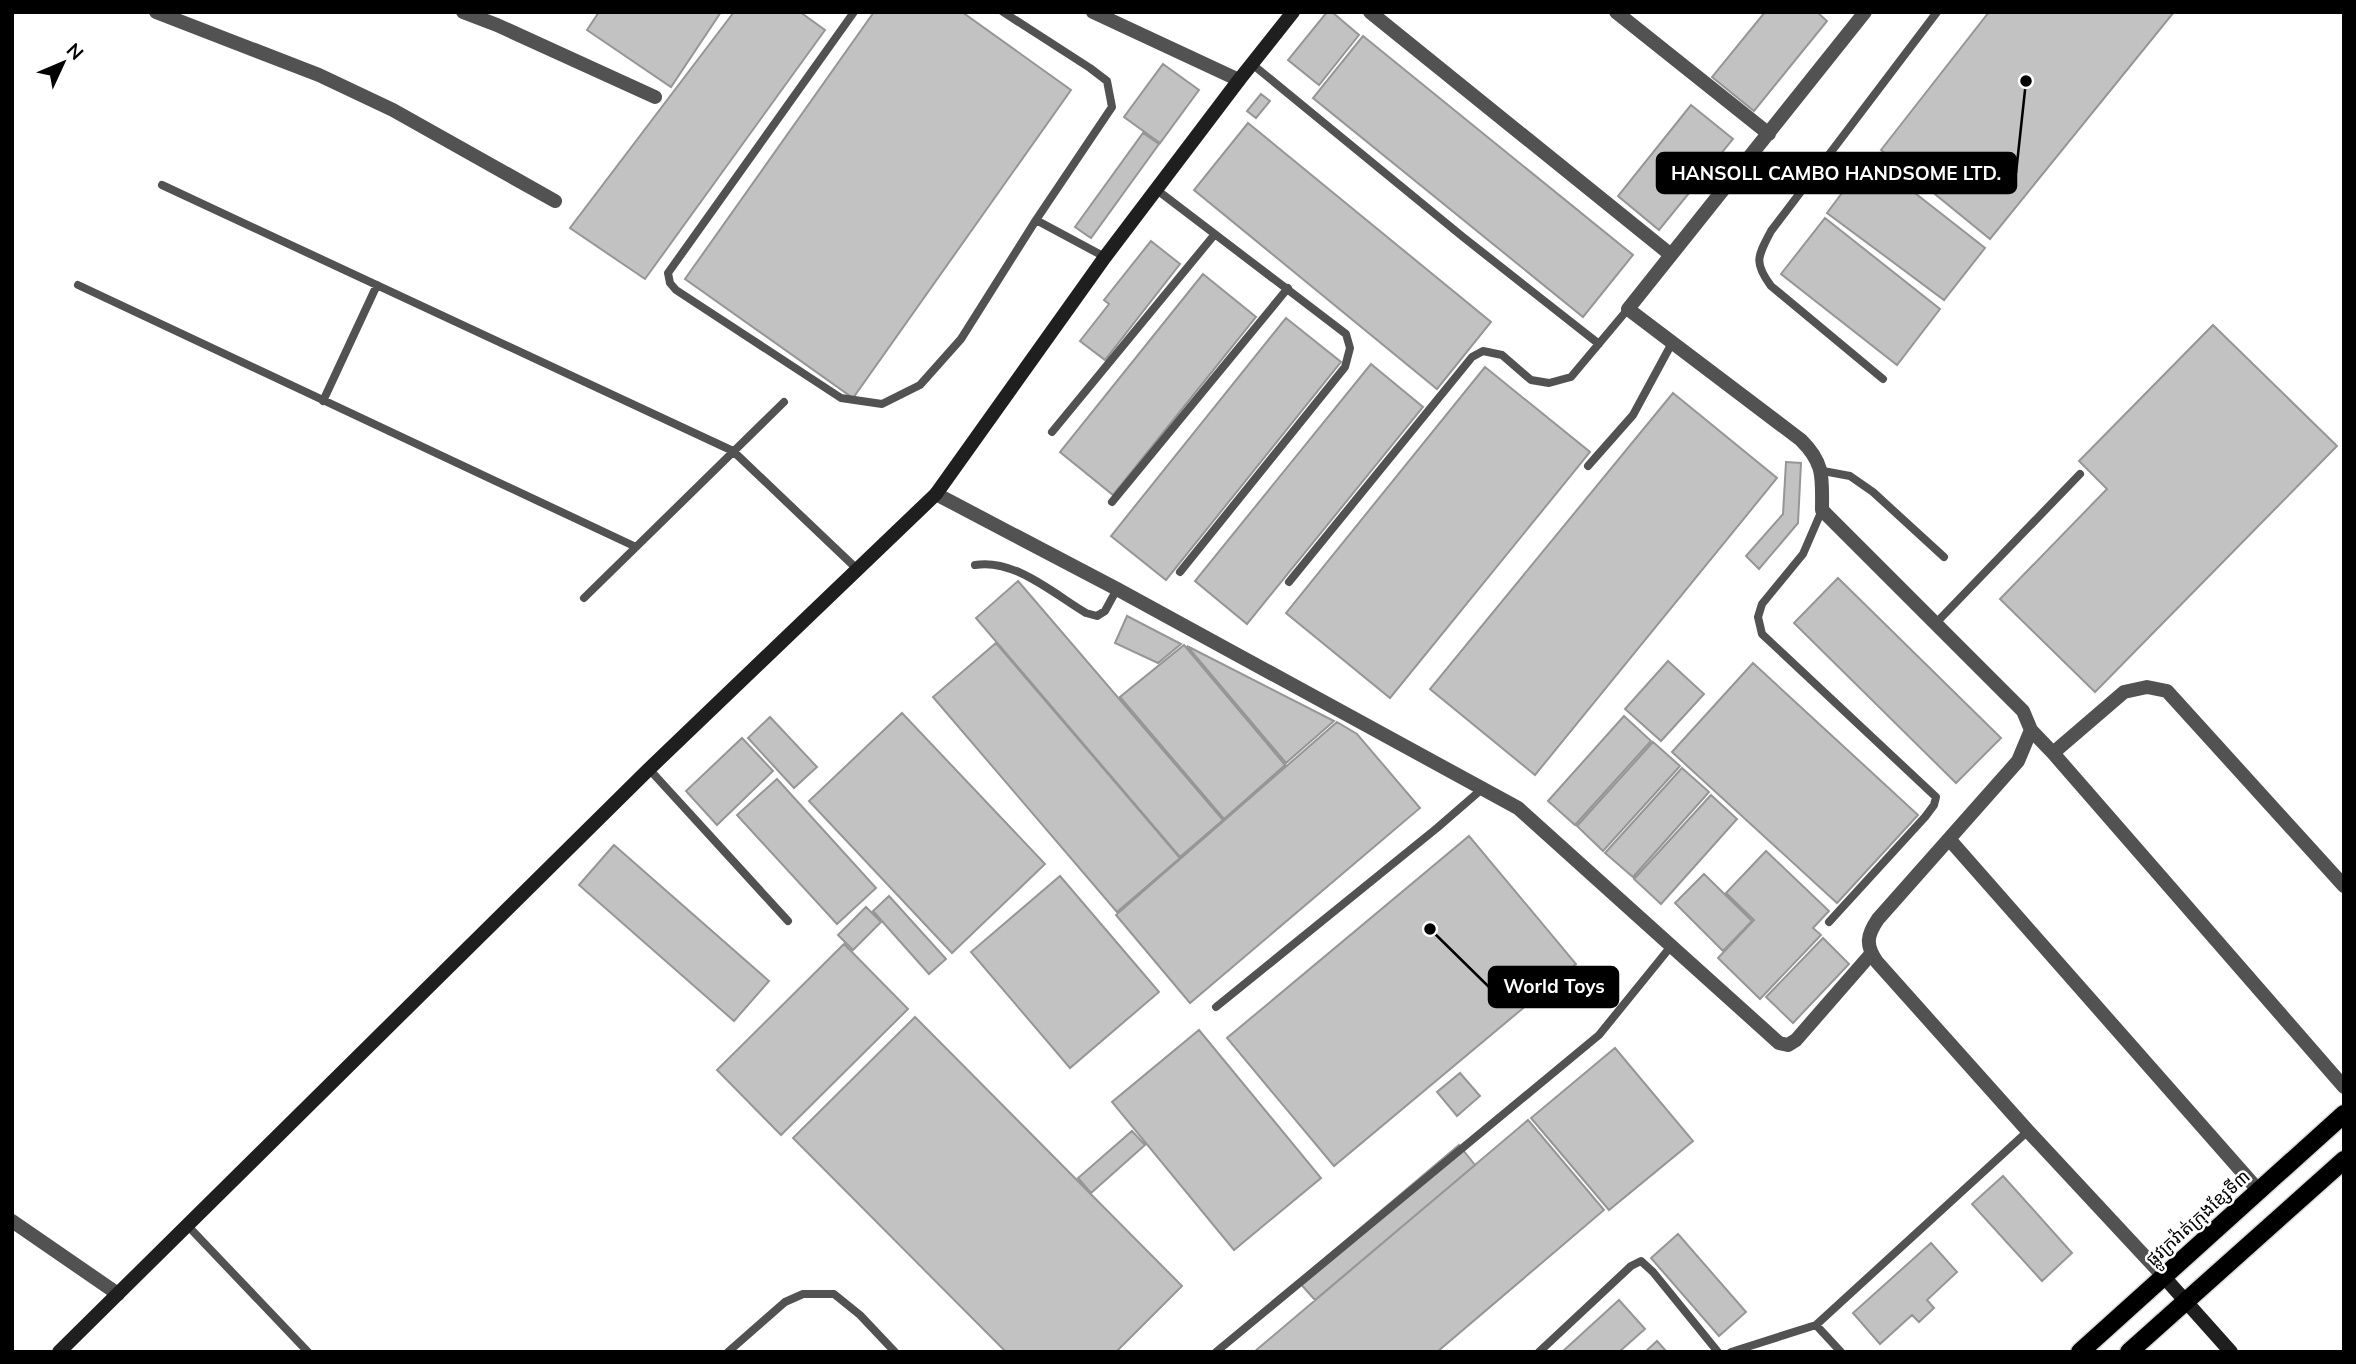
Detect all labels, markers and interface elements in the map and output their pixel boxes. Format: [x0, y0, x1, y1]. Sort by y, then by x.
north arrow [28, 28, 98, 98]
text: N [62, 38, 89, 65]
callout: HANSOLL CAMBO HANDSOME LTD. [1657, 153, 2016, 193]
text: HANSOLL CAMBO HANDSOME LTD. [1671, 161, 2001, 185]
callout: World Toys [1489, 967, 1618, 1007]
text: World Toys [1503, 974, 1605, 998]
street label: ផ្លូវក្រវ៉ាត់ក្រុងខ្សែទី៣ [2141, 1165, 2258, 1275]

